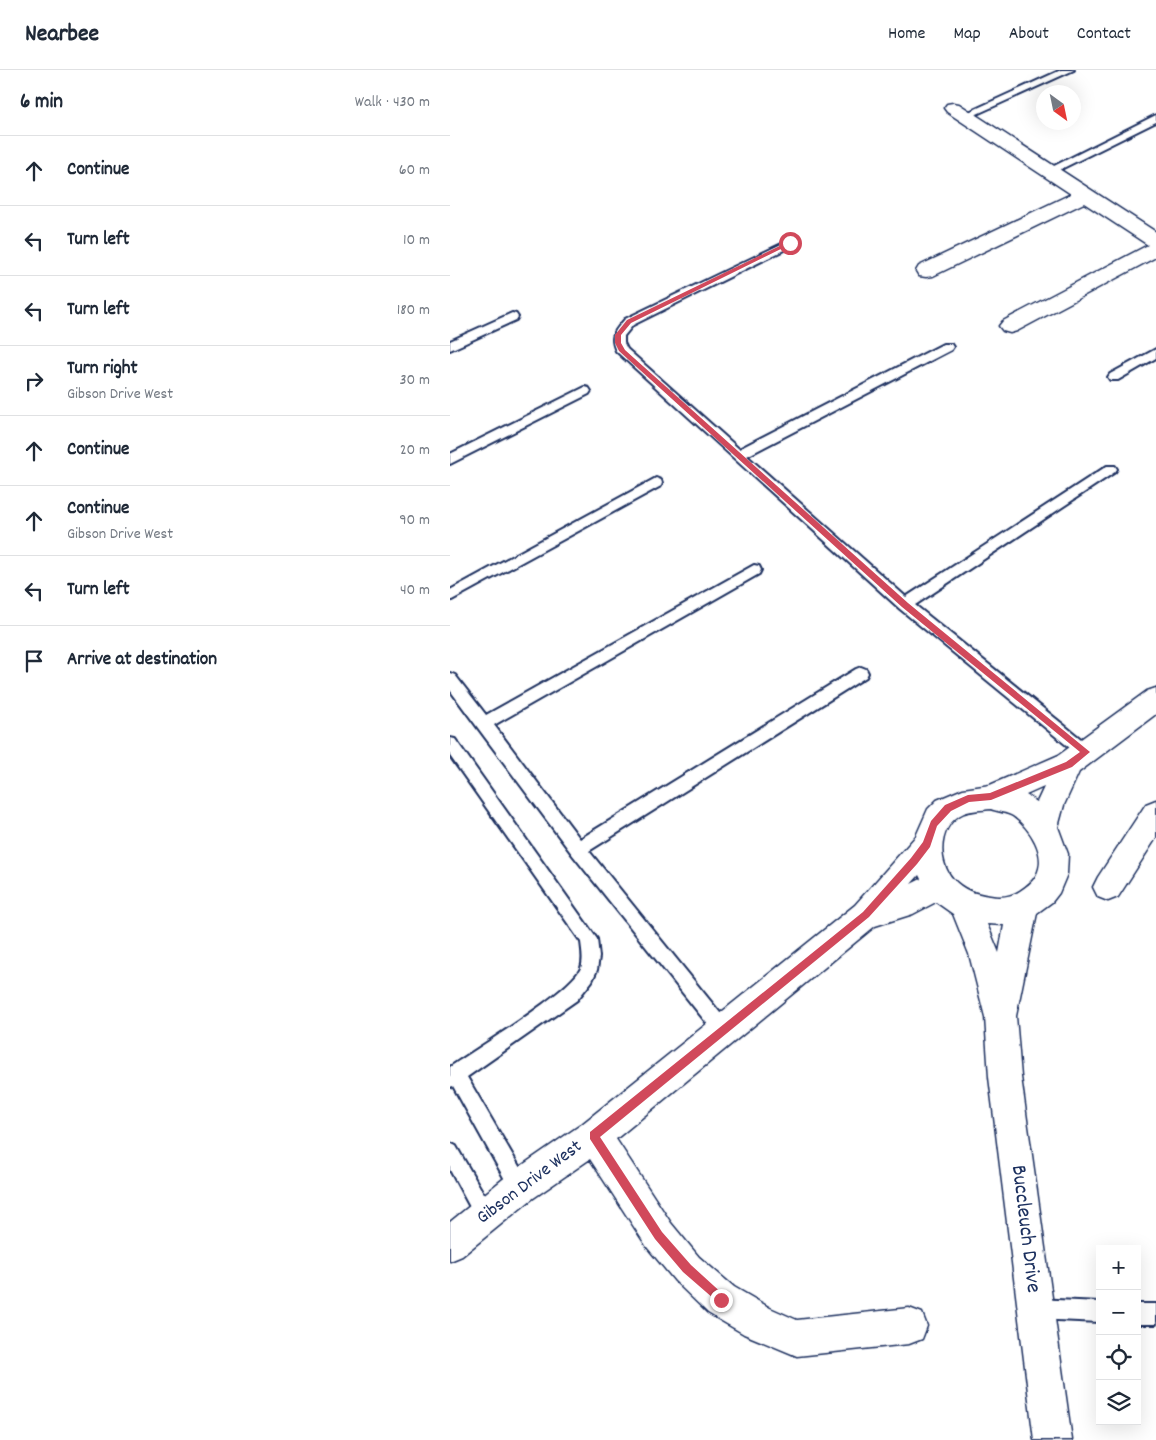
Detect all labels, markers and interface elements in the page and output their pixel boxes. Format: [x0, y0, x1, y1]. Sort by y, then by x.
text: Nearbee [25, 18, 99, 52]
text: Home [888, 22, 925, 47]
text: Map [953, 22, 981, 47]
text: About [1009, 22, 1049, 47]
text: Contact [1077, 22, 1131, 47]
north arrow [1036, 85, 1081, 130]
text: 6 min [20, 88, 63, 118]
text: Walk · 430 m [355, 91, 430, 114]
icon: ahead [20, 157, 48, 185]
text: Continue [67, 157, 129, 184]
text: 60 m [399, 159, 430, 182]
icon: left [20, 227, 48, 255]
text: Turn left [67, 227, 130, 254]
text: 10 m [403, 229, 430, 252]
route start [779, 232, 802, 255]
icon: left [20, 297, 48, 325]
text: Turn left [67, 297, 130, 324]
text: 180 m [397, 299, 430, 322]
text: Turn right [67, 356, 138, 383]
icon: right [20, 367, 48, 395]
text: 30 m [400, 369, 430, 392]
text: Gibson Drive West [67, 383, 173, 406]
icon: ahead [20, 437, 48, 465]
text: Continue [67, 437, 129, 464]
text: 20 m [400, 439, 430, 462]
text: Continue [67, 496, 129, 523]
icon: ahead [20, 507, 48, 535]
text: 90 m [399, 509, 430, 532]
text: Gibson Drive West [67, 523, 173, 546]
icon: left [20, 577, 48, 605]
text: Turn left [67, 577, 130, 604]
text: 40 m [400, 579, 430, 602]
icon: arrive [20, 647, 48, 675]
text: Arrive at destination [67, 647, 217, 674]
street label: Gibson Drive West [472, 1134, 588, 1232]
street label: Buccleuch Drive [1002, 1163, 1048, 1295]
map controls [1096, 1245, 1141, 1425]
button: + [1096, 1245, 1141, 1290]
route end [710, 1289, 733, 1312]
button: − [1096, 1290, 1141, 1335]
button: locate [1096, 1335, 1141, 1380]
button: layers [1096, 1380, 1141, 1425]

